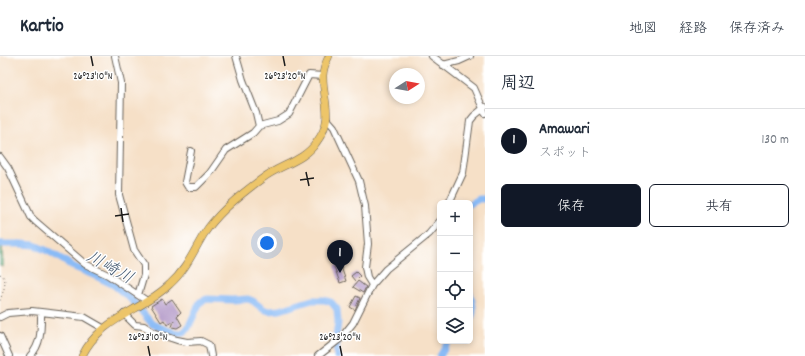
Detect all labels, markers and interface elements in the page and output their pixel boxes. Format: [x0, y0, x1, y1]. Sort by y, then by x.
text: Kartio [20, 14, 64, 41]
text: 地図 [629, 19, 657, 39]
text: 経路 [679, 19, 707, 39]
text: 保存済み [729, 19, 785, 39]
north arrow [389, 68, 425, 104]
text: 26°23'10"N [73, 70, 113, 84]
text: 26°23'20"N [264, 70, 306, 84]
text: 周辺 [501, 73, 535, 97]
text: Amawari [539, 119, 590, 141]
text: 1 [513, 131, 515, 150]
text: 130 m [761, 131, 789, 150]
text: スポット [539, 144, 591, 163]
button: 保存 [501, 184, 641, 227]
button: 共有 [649, 184, 789, 227]
map controls [437, 200, 473, 344]
button: + [437, 200, 473, 236]
your location [257, 233, 277, 253]
button: − [437, 236, 473, 272]
pin: 1 [327, 240, 353, 273]
water label: 川崎川 [81, 246, 137, 292]
button: locate [437, 272, 473, 308]
button: layers [437, 308, 473, 344]
text: 26°23'10"N [128, 331, 168, 345]
text: 26°23'20"N [319, 331, 361, 345]

